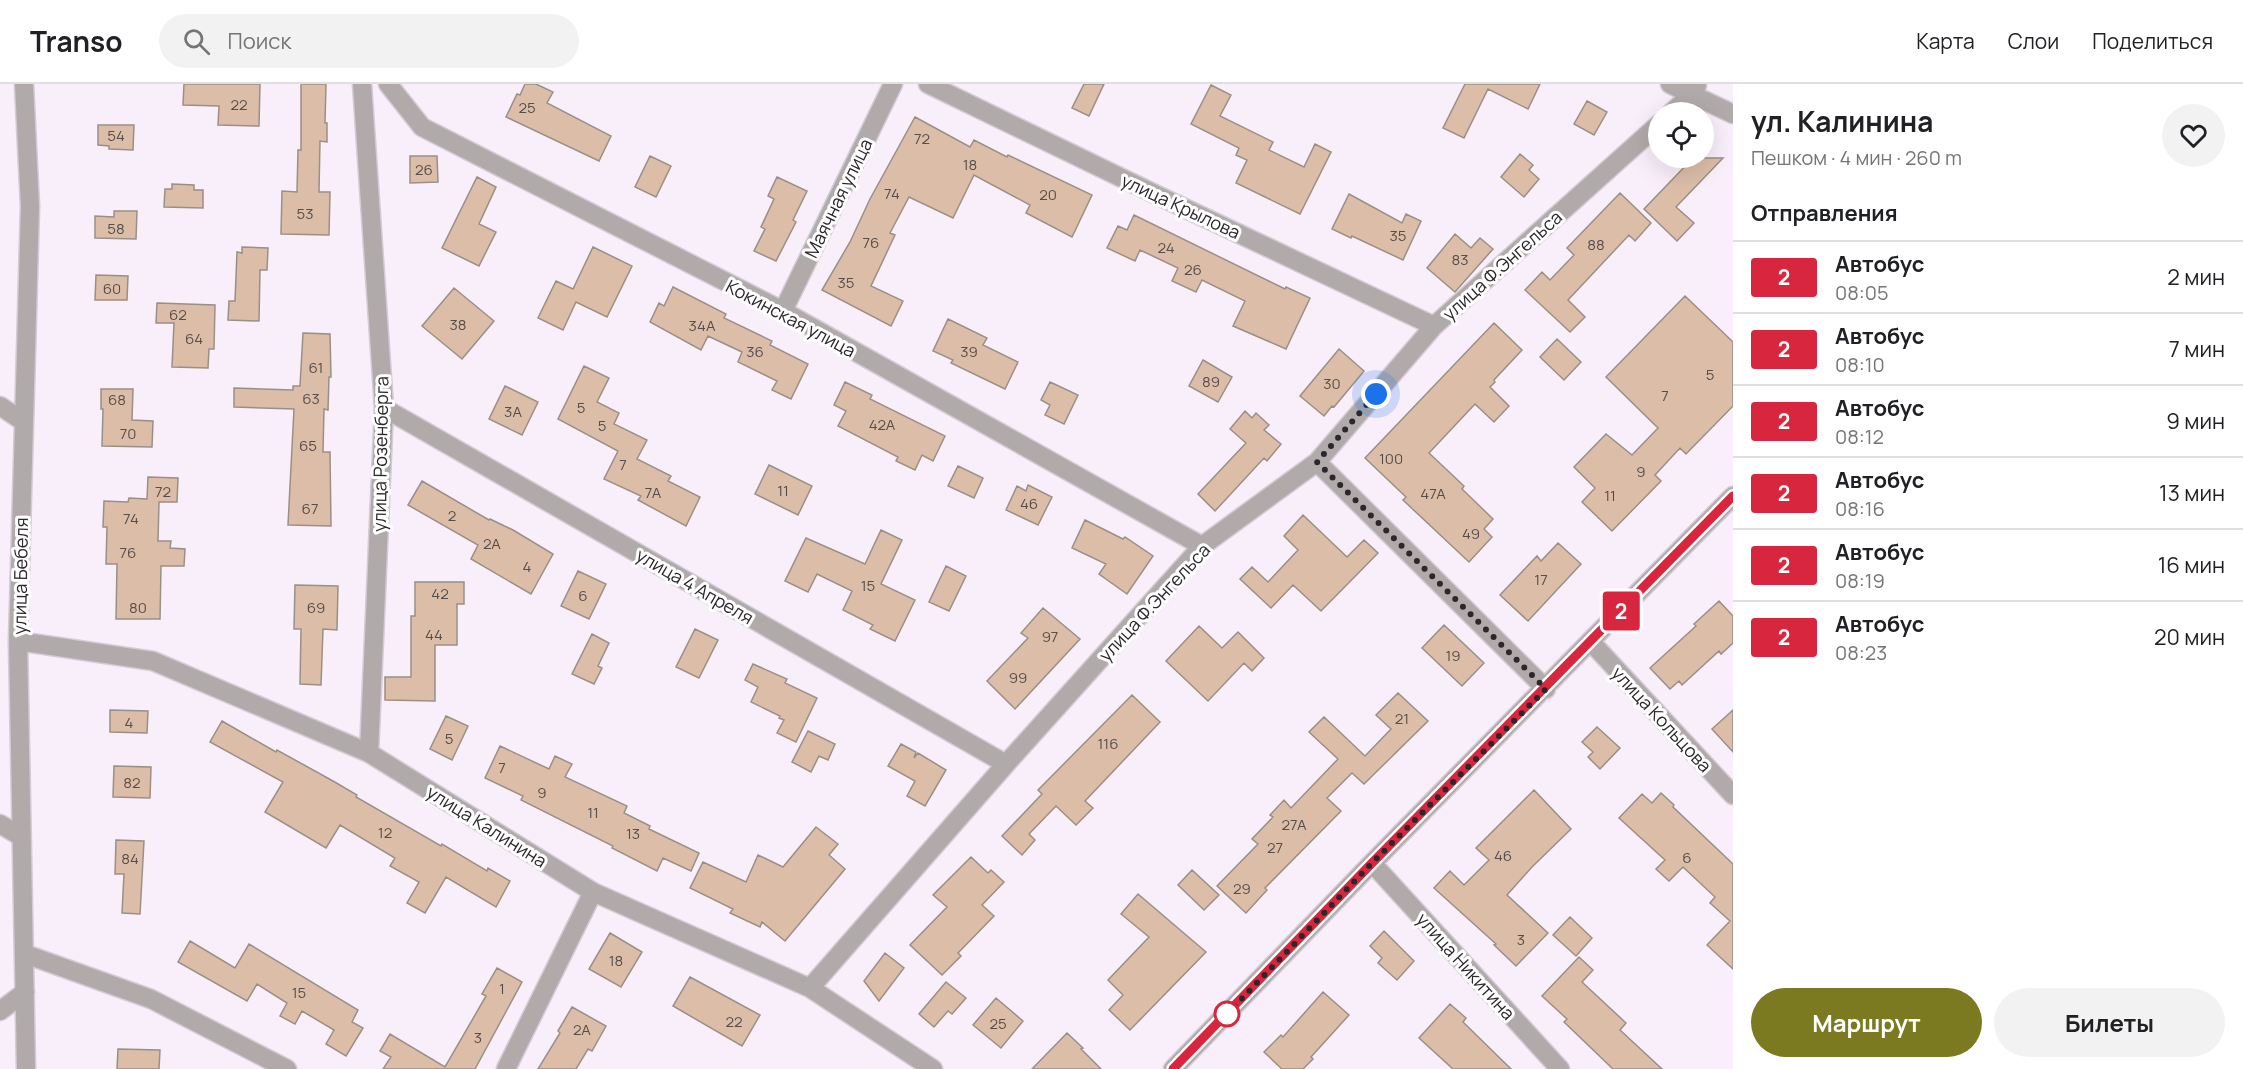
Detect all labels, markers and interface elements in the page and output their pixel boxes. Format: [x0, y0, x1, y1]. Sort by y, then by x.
search box [159, 14, 579, 68]
text: Transo [30, 22, 123, 60]
icon: search [180, 25, 213, 58]
text: Поиск [228, 26, 291, 56]
text: Карта [1916, 27, 1975, 55]
text: Слои [2008, 27, 2059, 55]
text: Поделиться [2092, 27, 2213, 55]
house number: 22 [230, 94, 248, 115]
house number: 25 [518, 97, 536, 118]
map controls [1648, 102, 1714, 168]
button: locate [1648, 102, 1714, 168]
text: ул. Калинина [1751, 102, 1933, 140]
button: heart [2162, 104, 2225, 167]
house number: 54 [107, 125, 125, 146]
house number: 72 [914, 128, 930, 149]
street label: Маячная улица [799, 134, 877, 262]
text: Пешком · 4 мин · 260 m [1751, 144, 1962, 171]
house number: 18 [963, 154, 977, 175]
house number: 26 [415, 159, 433, 180]
street label: улица Крылова [1118, 168, 1244, 244]
house number: 74 [884, 183, 900, 204]
house number: 20 [1039, 184, 1057, 205]
text: Отправления [1751, 198, 1898, 228]
house number: 53 [297, 203, 313, 224]
street label: улица Ф.Энгельса [1437, 205, 1567, 325]
house number: 58 [107, 218, 125, 239]
house number: 35 [1390, 225, 1406, 246]
house number: 76 [863, 232, 879, 253]
house number: 88 [1587, 234, 1605, 255]
house number: 24 [1157, 237, 1175, 258]
house number: 83 [1451, 249, 1469, 270]
text: Автобус [1835, 249, 1924, 279]
house number: 26 [1184, 259, 1202, 280]
text: 2 мин [2167, 262, 2225, 292]
text: 2 [1778, 263, 1790, 291]
house number: 35 [838, 272, 854, 293]
street label: Кокинская улица [722, 274, 860, 362]
house number: 60 [103, 278, 121, 299]
text: 08:05 [1835, 279, 1889, 306]
house number: 62 [169, 304, 187, 325]
house number: 38 [449, 314, 467, 335]
house number: 34А [689, 315, 716, 336]
text: Автобус [1835, 321, 1924, 351]
house number: 64 [185, 328, 203, 349]
text: 7 мин [2169, 334, 2225, 364]
text: 2 [1778, 335, 1790, 363]
house number: 36 [746, 341, 764, 362]
house number: 39 [960, 341, 978, 362]
text: 08:10 [1835, 351, 1885, 378]
house number: 61 [309, 357, 323, 378]
house number: 5 [1706, 364, 1714, 385]
house number: 89 [1202, 371, 1220, 392]
house number: 30 [1323, 373, 1341, 394]
street label: улица Розенберга [367, 376, 393, 532]
your location [1361, 379, 1391, 409]
house number: 7 [1661, 385, 1669, 406]
house number: 63 [302, 388, 320, 409]
house number: 68 [108, 389, 126, 410]
text: Автобус [1835, 393, 1924, 423]
house number: 5 [577, 397, 585, 418]
house number: 3А [504, 401, 522, 422]
text: 9 мин [2166, 406, 2225, 436]
text: 2 [1778, 407, 1790, 435]
house number: 42А [869, 414, 896, 435]
house number: 5 [598, 415, 606, 436]
house number: 70 [120, 423, 136, 444]
text: 08:12 [1835, 423, 1884, 450]
house number: 65 [299, 435, 317, 456]
house number: 100 [1379, 448, 1403, 469]
house number: 7 [619, 454, 627, 475]
house number: 9 [1636, 461, 1646, 482]
text: Автобус [1835, 465, 1924, 495]
text: 13 мин [2159, 478, 2225, 508]
text: 2 [1778, 479, 1790, 507]
house number: 11 [777, 480, 789, 501]
house number: 72 [155, 481, 171, 502]
house number: 7А [645, 482, 662, 503]
house number: 47А [1420, 483, 1446, 504]
house number: 11 [1604, 485, 1616, 506]
house number: 46 [1020, 493, 1038, 514]
text: 08:16 [1835, 495, 1885, 522]
house number: 67 [302, 498, 318, 519]
house number: 2 [448, 505, 456, 526]
house number: 74 [123, 508, 139, 529]
street label: улица Бебеля [7, 517, 33, 635]
house number: 49 [1462, 523, 1480, 544]
house number: 2А [483, 533, 501, 554]
text: Автобус [1835, 537, 1924, 567]
street label: улица Ф.Энгельса [1093, 538, 1215, 666]
house number: 76 [120, 542, 136, 563]
street label: улица 4 Апреля [632, 543, 758, 629]
text: 16 мин [2158, 550, 2225, 580]
text: 2 [1778, 551, 1790, 579]
house number: 4 [523, 556, 532, 577]
text: 08:19 [1835, 567, 1885, 594]
house number: 17 [1534, 569, 1548, 590]
house number: 15 [861, 575, 875, 596]
house number: 42 [431, 583, 449, 604]
house number: 6 [578, 585, 588, 606]
line badge: 2 [1602, 592, 1640, 630]
house number: 80 [129, 597, 147, 618]
house number: 69 [307, 597, 325, 618]
text: 2 [1615, 597, 1627, 625]
text: Автобус [1835, 609, 1924, 639]
text: 20 мин [2154, 622, 2225, 652]
text: 2 [1778, 623, 1790, 651]
house number: 44 [425, 624, 443, 645]
house number: 97 [1042, 626, 1058, 647]
text: 08:23 [1835, 639, 1887, 666]
house number: 19 [1445, 645, 1461, 666]
street label: улица Кольцова [1607, 661, 1717, 777]
house number: 99 [1009, 667, 1027, 688]
house number: 21 [1395, 708, 1409, 729]
house number: 4 [125, 712, 134, 733]
house number: 5 [445, 728, 453, 749]
house number: 116 [1097, 733, 1119, 754]
house number: 7 [498, 757, 506, 778]
house number: 82 [123, 772, 141, 793]
street label: улица Калинина [422, 779, 552, 873]
house number: 9 [537, 782, 547, 803]
house number: 11 [587, 802, 599, 823]
house number: 27А [1282, 814, 1307, 835]
house number: 12 [378, 822, 392, 843]
house number: 13 [626, 823, 640, 844]
house number: 27 [1267, 837, 1283, 858]
house number: 46 [1494, 845, 1512, 866]
house number: 6 [1682, 847, 1692, 868]
house number: 84 [121, 848, 139, 869]
house number: 29 [1233, 878, 1251, 899]
street label: улица Никитина [1412, 907, 1520, 1025]
house number: 3 [1517, 929, 1525, 950]
house number: 18 [609, 950, 623, 971]
house number: 1 [499, 978, 505, 999]
house number: 15 [292, 982, 306, 1003]
button: Маршрут [1751, 988, 1982, 1057]
button: Билеты [1994, 988, 2225, 1057]
unlabelled marker [1214, 1001, 1240, 1027]
house number: 22 [725, 1011, 743, 1032]
house number: 25 [989, 1013, 1007, 1034]
house number: 2А [573, 1019, 591, 1040]
house number: 3 [474, 1027, 482, 1048]

